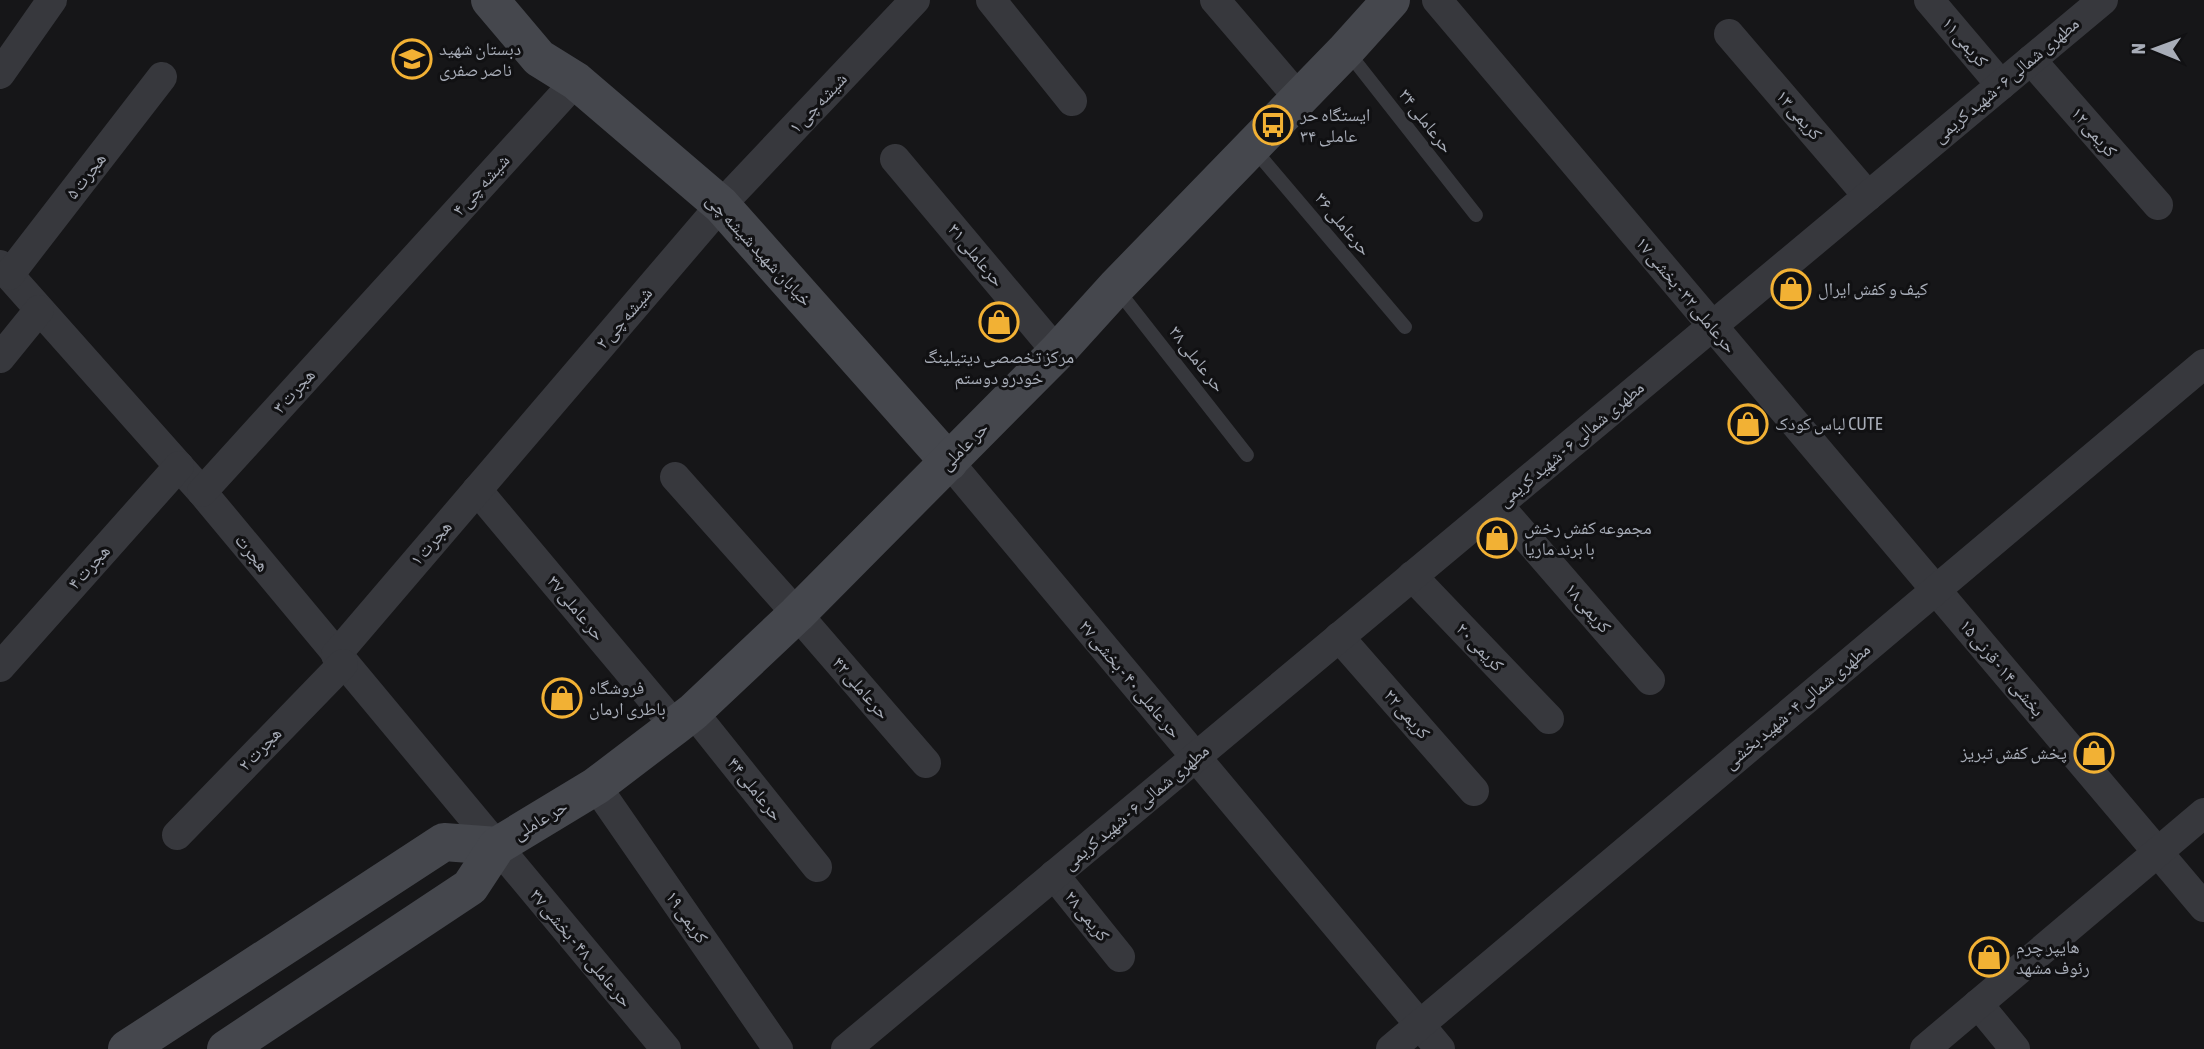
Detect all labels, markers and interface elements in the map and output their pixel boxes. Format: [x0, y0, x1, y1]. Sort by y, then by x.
street label: مطهری شمالی ۶ - شهید کریمی [1928, 12, 2084, 148]
street label: کریمی ۱۱ [1937, 12, 1993, 72]
north arrow [2120, 14, 2190, 84]
school or university icon: دبستان شهید ناصر صفری [391, 38, 433, 80]
place label: دبستان شهید ناصر صفری [439, 38, 521, 81]
text: N [2127, 43, 2149, 55]
street label: شیشه چی ۱ [784, 68, 852, 138]
street label: حرعاملی ۳۴ [1394, 84, 1458, 158]
street label: کریمی ۱۳ [1771, 85, 1827, 145]
street label: کریمی ۱۲ [2066, 102, 2122, 162]
bus stop icon: ایستگاه حر عاملی ۳۴ [1252, 104, 1294, 146]
place label: ایستگاه حر عاملی ۳۴ [1299, 104, 1370, 147]
street label: هجرت ۵ [61, 148, 110, 203]
street label: شیشه چی ۴ [448, 150, 514, 220]
street label: حرعاملی ۳۶ [1310, 188, 1376, 260]
street label: خیابان شهید شیشه چی [701, 189, 817, 311]
street label: حرعاملی ۳۱ [943, 219, 1009, 291]
street label: حرعاملی ۳۲ - بخشی ۱۷ [1631, 232, 1741, 358]
shop icon: کیف و کفش ایرال [1770, 268, 1812, 310]
place label: کیف و کفش ایرال [1818, 278, 1928, 300]
street label: شیشه چی ۲ [591, 282, 657, 354]
shop icon: مرکز تخصصی دیتیلینگ خودرو دوستم [978, 301, 1020, 343]
street label: حر عاملی ۳۸ [1164, 321, 1230, 397]
place label: مرکز تخصصی دیتیلینگ خودرو دوستم [924, 346, 1074, 390]
street label: هجرت ۳ [268, 364, 319, 417]
street label: مطهری شمالی ۶ - شهید کریمی [1493, 376, 1649, 512]
shop icon: لباس کودک CUTE [1727, 403, 1769, 445]
place label: لباس کودک CUTE [1775, 413, 1883, 435]
street label: حر عاملی [935, 417, 993, 475]
street label: هجرت ۱ [405, 516, 456, 570]
shop icon: مجموعه کفش رخش با برند ماریا [1476, 517, 1518, 559]
place label: مجموعه کفش رخش با برند ماریا [1524, 517, 1652, 560]
street label: هجرت [231, 530, 274, 576]
street label: هجرت ۴ [63, 540, 114, 593]
street label: حر عاملی ۳۷ [542, 571, 610, 645]
street label: کریمی ۱۸ [1560, 578, 1616, 638]
street label: حر عاملی ۴۰ - بخشی ۲۷ [1074, 615, 1186, 743]
street label: بخشی ۱۴ - قرنی ۱۵ [1955, 615, 2049, 721]
street label: کریمی ۲۰ [1451, 618, 1509, 676]
street label: مطهری شمالی ۴ - شهید بخشی [1719, 638, 1875, 774]
street label: حرعاملی ۴۲ [828, 652, 894, 724]
shop icon: فروشگاه باطری ارمان [541, 677, 583, 719]
place label: فروشگاه باطری ارمان [589, 677, 666, 720]
street label: کریمی ۲۲ [1379, 684, 1435, 744]
street label: هجرت ۲ [234, 722, 286, 775]
shop icon: پخش کفش تبریز [2073, 732, 2115, 774]
street label: مطهری شمالی ۶ - شهید کریمی [1058, 739, 1214, 875]
place label: پخش کفش تبریز [1960, 742, 2067, 764]
street label: حرعاملی ۴۴ [723, 753, 787, 825]
street label: حر عاملی [509, 795, 571, 845]
street label: حر عاملی ۴۸ - بخشی ۳۷ [525, 884, 637, 1012]
street label: کریمی ۱۹ [661, 886, 713, 948]
street label: کریمی ۲۸ [1060, 886, 1115, 946]
shop icon: هایپر چرم رئوف مشهد [1968, 936, 2010, 978]
place label: هایپر چرم رئوف مشهد [2016, 936, 2090, 978]

